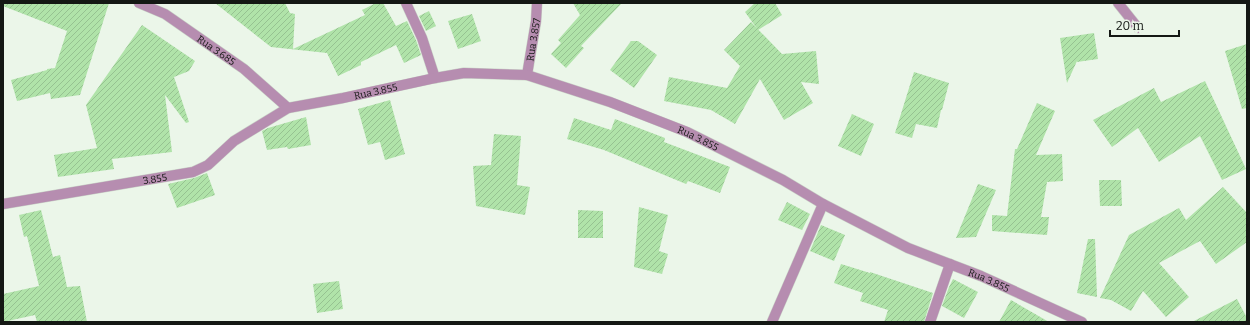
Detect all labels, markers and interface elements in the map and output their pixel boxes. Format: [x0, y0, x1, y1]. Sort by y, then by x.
scale bar [1110, 12, 1179, 38]
street label: Rua 3.857 [524, 18, 543, 62]
text: 20 m [1116, 19, 1145, 33]
street label: Rua 3.685 [194, 33, 238, 68]
street label: Rua 3.855 [353, 81, 399, 102]
street label: Rua 3.855 [676, 124, 720, 154]
street label: 3.855 [142, 171, 168, 187]
street label: Rua 3.855 [966, 267, 1011, 295]

